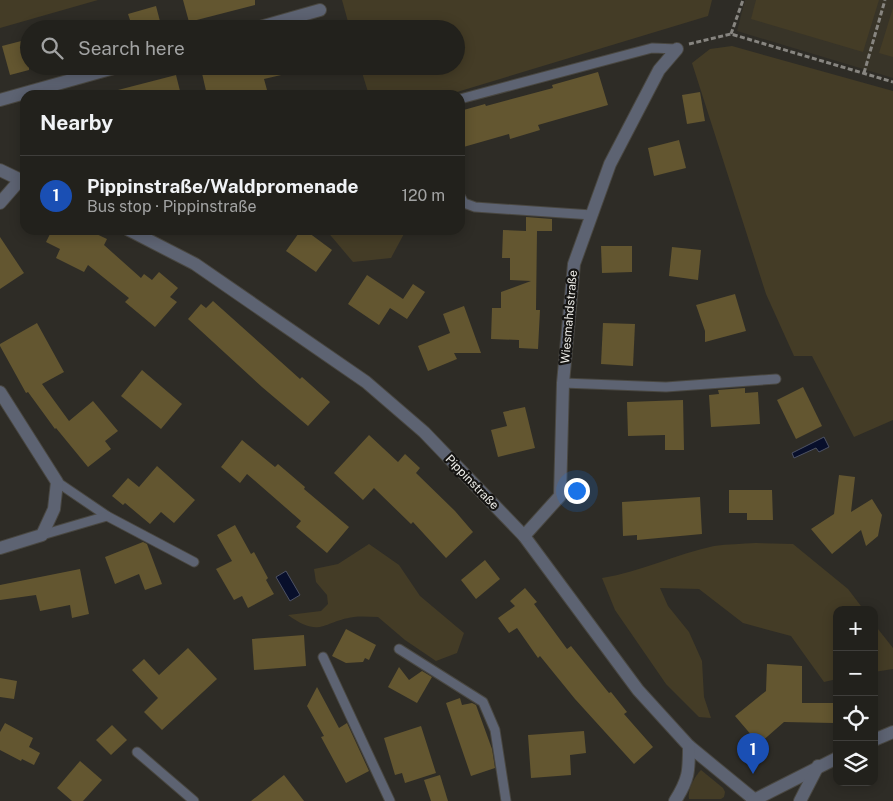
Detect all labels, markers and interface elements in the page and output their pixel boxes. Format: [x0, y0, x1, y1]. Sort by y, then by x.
search box [20, 20, 465, 75]
icon: search [38, 34, 66, 62]
text: Search here [78, 37, 185, 59]
text: Nearby [40, 110, 113, 135]
text: Pippinstraße/Waldpromenade [87, 175, 358, 197]
text: 1 [53, 186, 59, 205]
text: 120 m [401, 186, 445, 205]
text: Bus stop · Pippinstraße [87, 197, 257, 216]
street label: Wiesmahdstraße [558, 269, 580, 364]
street label: Pippinstraße [442, 452, 502, 512]
your location [564, 478, 590, 504]
map controls [833, 606, 878, 786]
button: + [833, 606, 878, 651]
button: − [833, 651, 878, 696]
button: locate [833, 696, 878, 741]
pin: 1 [737, 733, 769, 774]
button: layers [833, 741, 878, 786]

